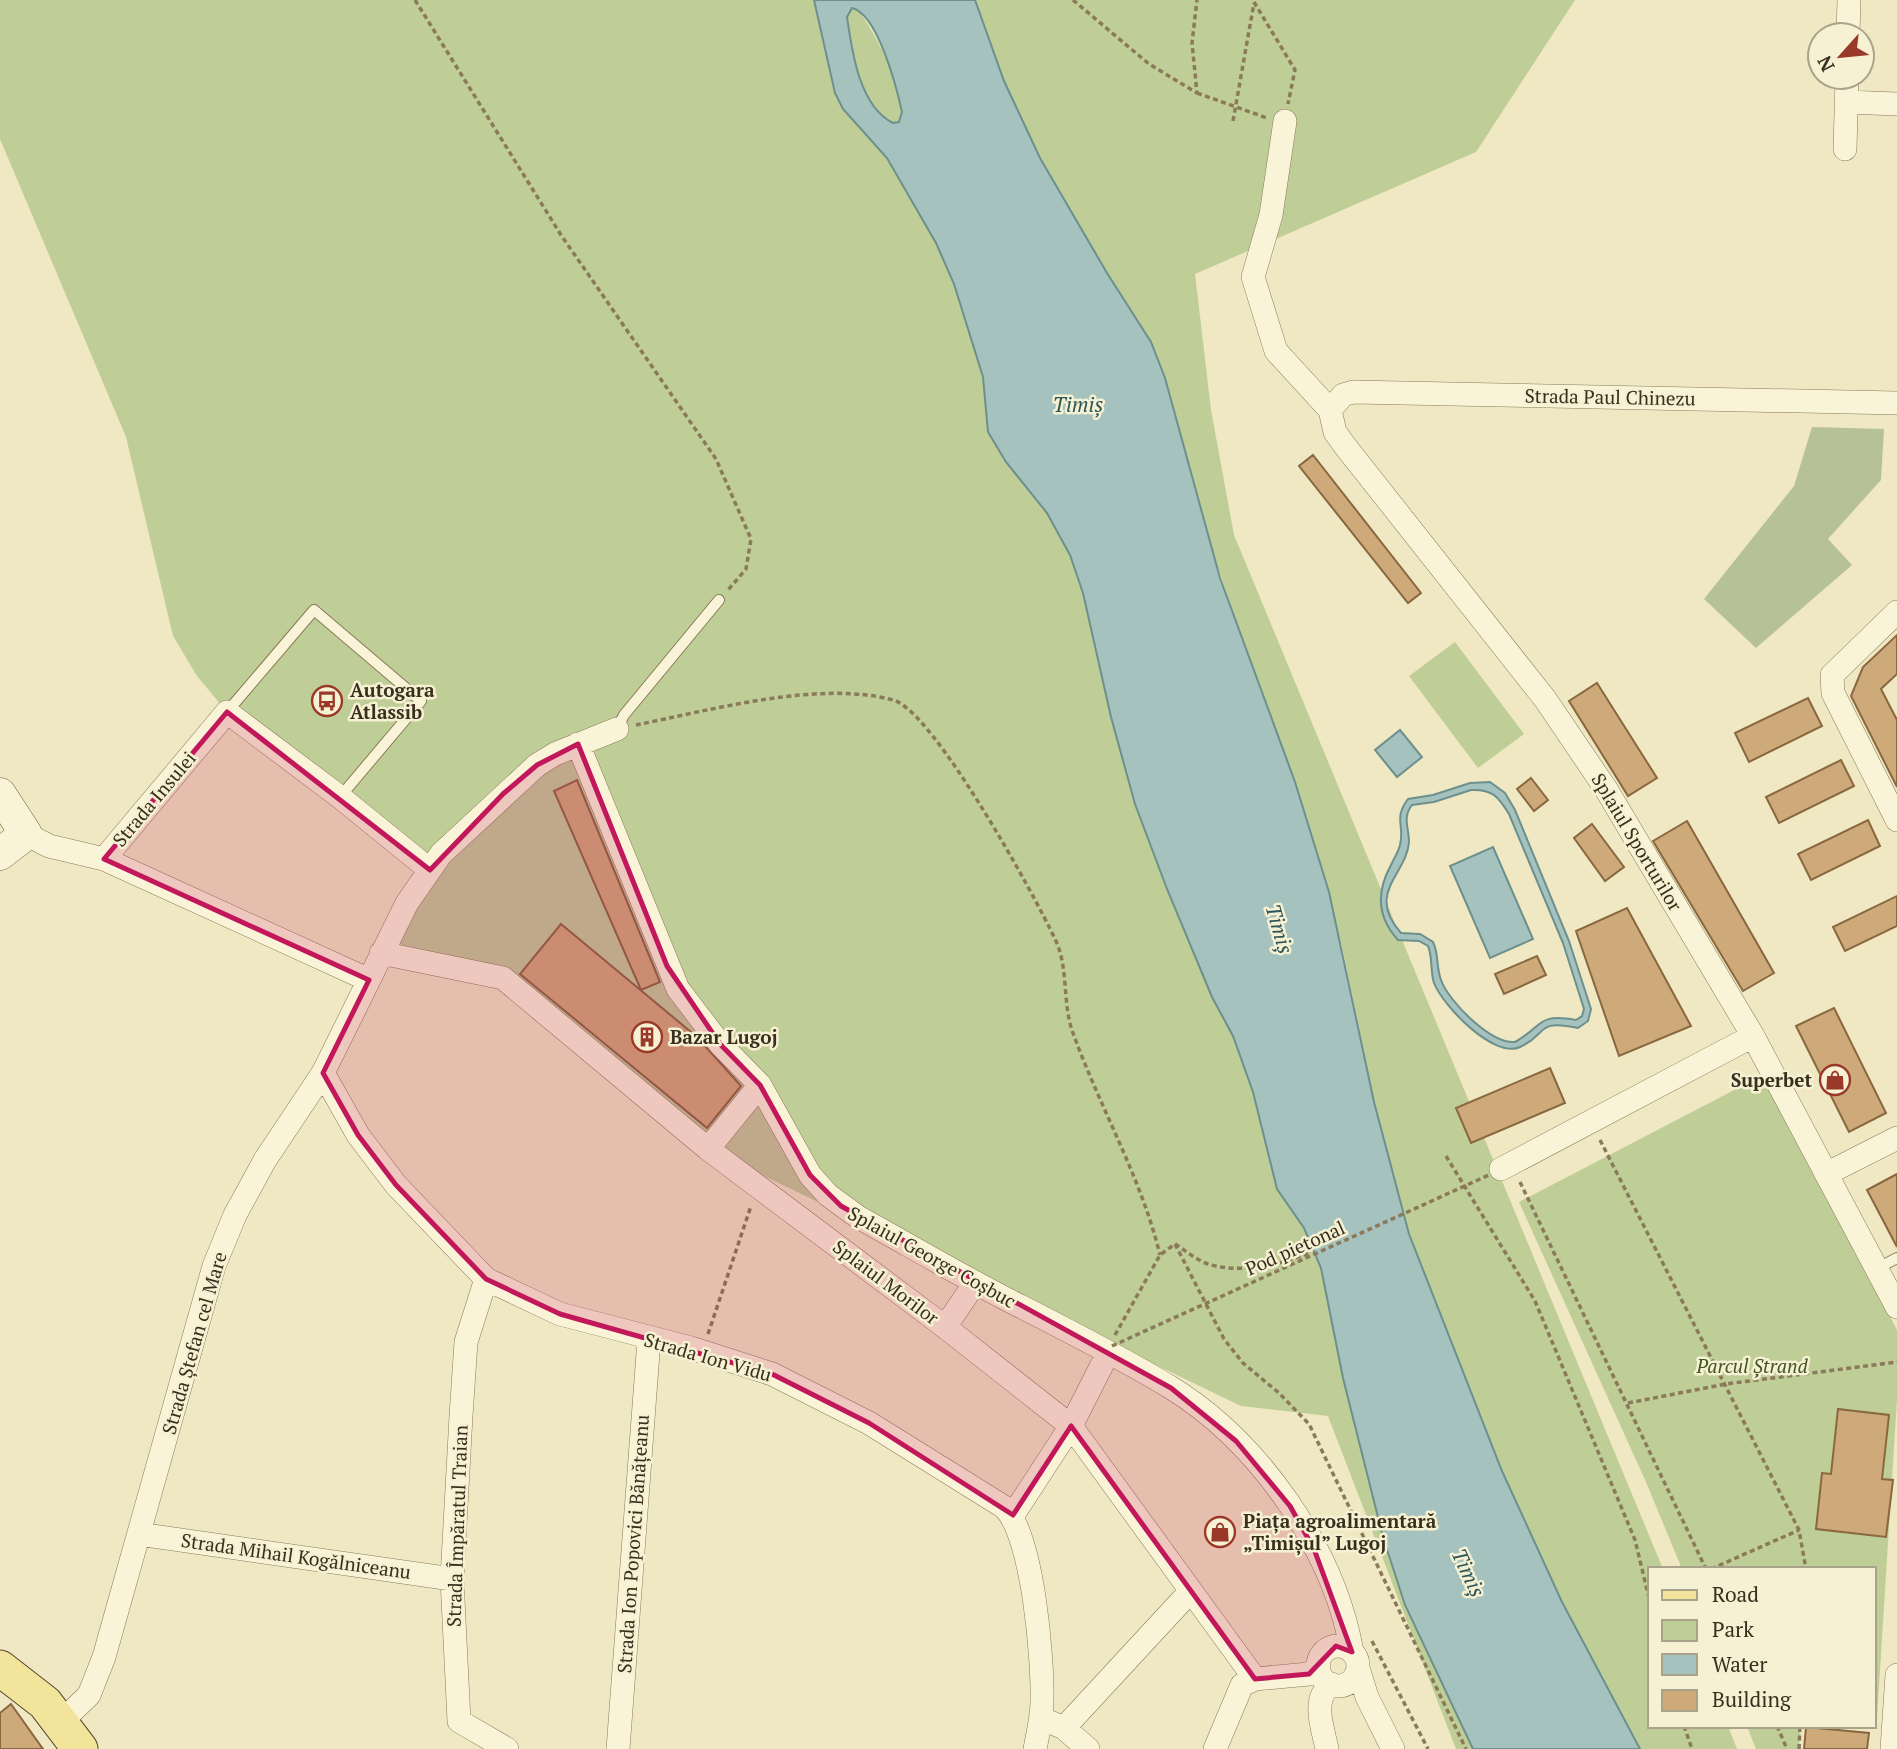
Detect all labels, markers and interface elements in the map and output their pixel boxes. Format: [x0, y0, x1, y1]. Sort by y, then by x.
north arrow [1806, 21, 1876, 91]
text: N [1811, 51, 1840, 76]
street label: Strada Paul Chinezu [1524, 383, 1696, 410]
water label: Timiș [1053, 390, 1103, 418]
place label: Autogara Atlassib [350, 677, 435, 724]
bus stop icon: Autogara Atlassib [310, 684, 344, 718]
street label: Strada Insulei [106, 746, 201, 852]
street label: Splaiul Sporturilor [1586, 768, 1689, 916]
water label: Timiș [1260, 901, 1300, 957]
building icon: Bazar Lugoj [630, 1020, 664, 1054]
place label: Bazar Lugoj [670, 1024, 778, 1049]
shop icon: Superbet [1818, 1063, 1852, 1097]
place label: Superbet [1731, 1067, 1812, 1092]
street label: Splaiul George Coșbuc [844, 1200, 1021, 1313]
street label: Pod pietonal [1241, 1214, 1349, 1281]
street label: Splaiul Morilor [828, 1233, 945, 1330]
street label: Strada Ștefan cel Mare [155, 1249, 232, 1437]
street label: Strada Ion Vidu [641, 1326, 775, 1387]
park label: Parcul Ștrand [1695, 1353, 1808, 1378]
street label: Strada Ion Popovici Bănățeanu [611, 1414, 654, 1674]
street label: Strada Împăratul Traian [440, 1425, 473, 1627]
place label: Piața agroalimentară „Timișul” Lugoj [1243, 1508, 1437, 1556]
shop icon: Piața agroalimentară „Timișul” Lugoj [1203, 1515, 1237, 1549]
street label: Strada Mihail Kogălniceanu [179, 1527, 413, 1584]
water label: Timiș [1446, 1544, 1492, 1602]
legend [1648, 1567, 1876, 1728]
text: Road [1712, 1580, 1759, 1608]
text: Park [1712, 1615, 1754, 1643]
text: Water [1712, 1650, 1767, 1678]
text: Building [1712, 1685, 1792, 1713]

